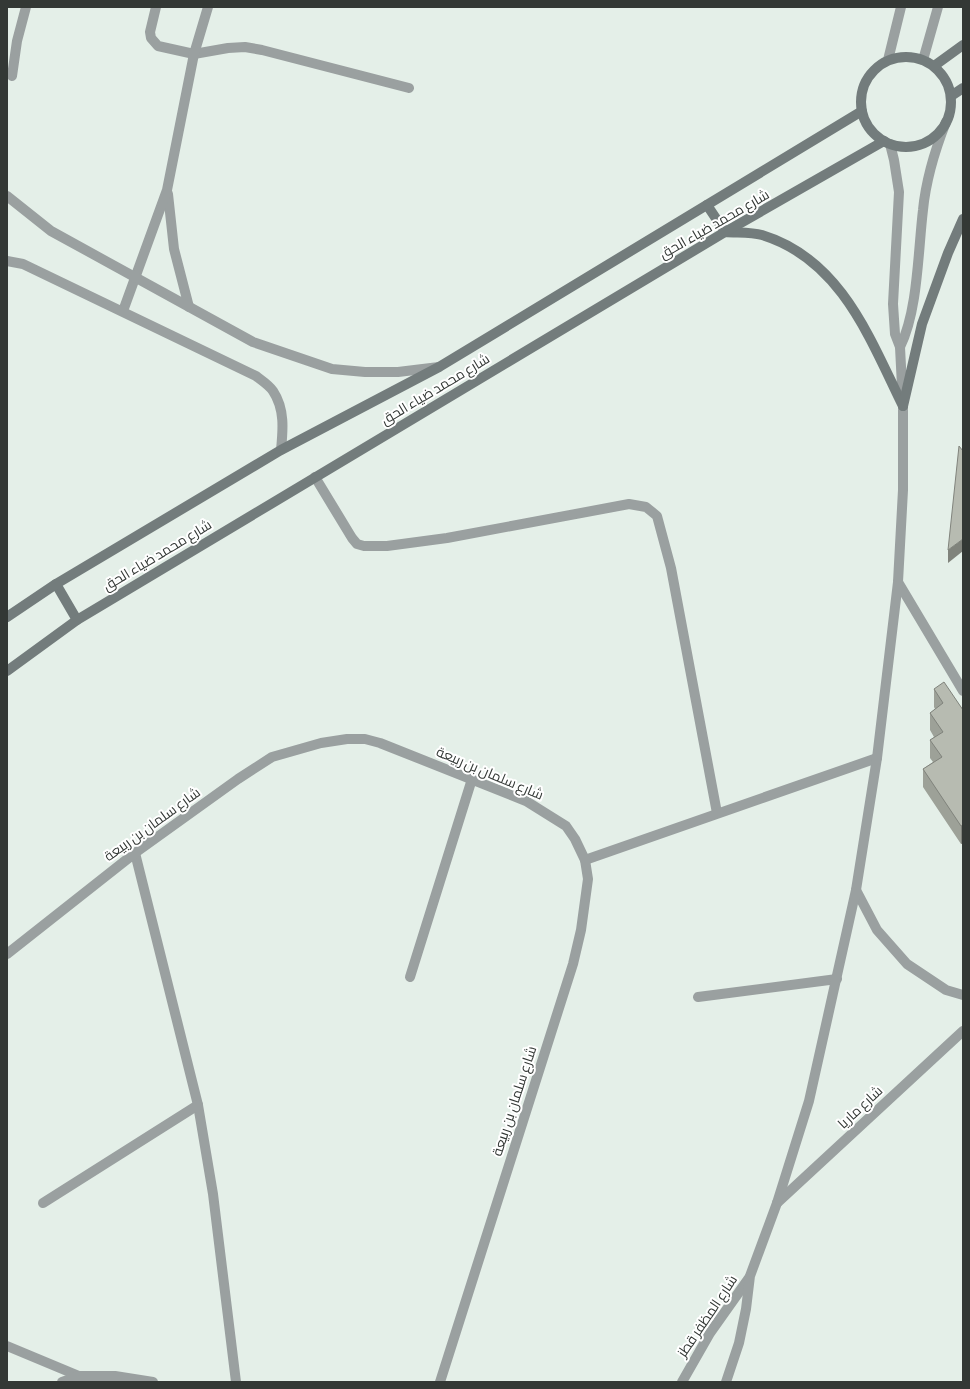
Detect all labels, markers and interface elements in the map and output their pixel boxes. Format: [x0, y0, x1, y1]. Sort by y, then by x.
street label: شارع محمد ضياء الحق [656, 186, 772, 263]
street label: شارع محمد ضياء الحق [378, 350, 493, 429]
street label: شارع محمد ضياء الحق [100, 516, 215, 595]
street label: شارع سلمان بن ربيعة [434, 743, 546, 804]
street label: شارع سلمان بن ربيعة [101, 784, 204, 865]
street label: شارع سلمان بن ربيعة [489, 1044, 540, 1158]
street label: شارع ماريا [834, 1082, 886, 1132]
street label: شارع المظفر قطز [673, 1272, 741, 1361]

